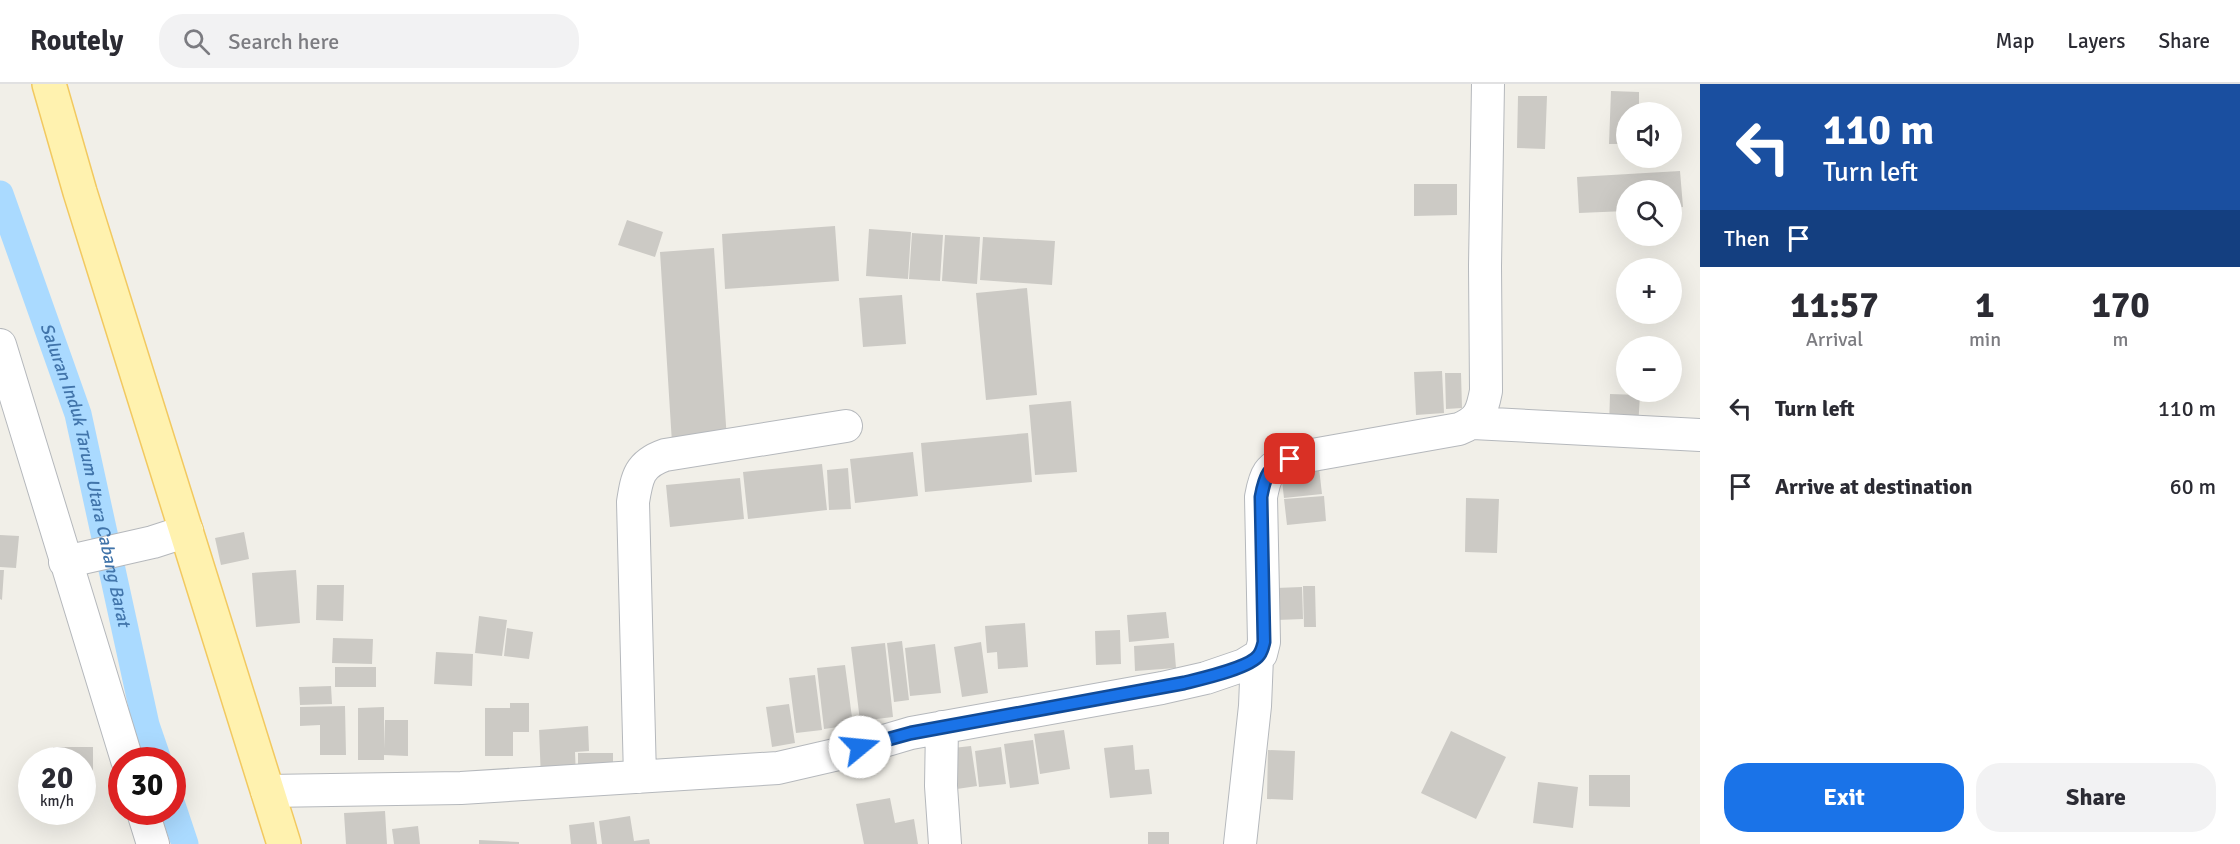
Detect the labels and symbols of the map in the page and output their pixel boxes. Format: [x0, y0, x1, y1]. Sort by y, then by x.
water label: Saluran Induk Tarum Utara Cabang Barat [36, 320, 136, 631]
pin [1264, 433, 1315, 484]
position arrow [828, 715, 892, 779]
speed limit sign: 30 [108, 747, 186, 825]

